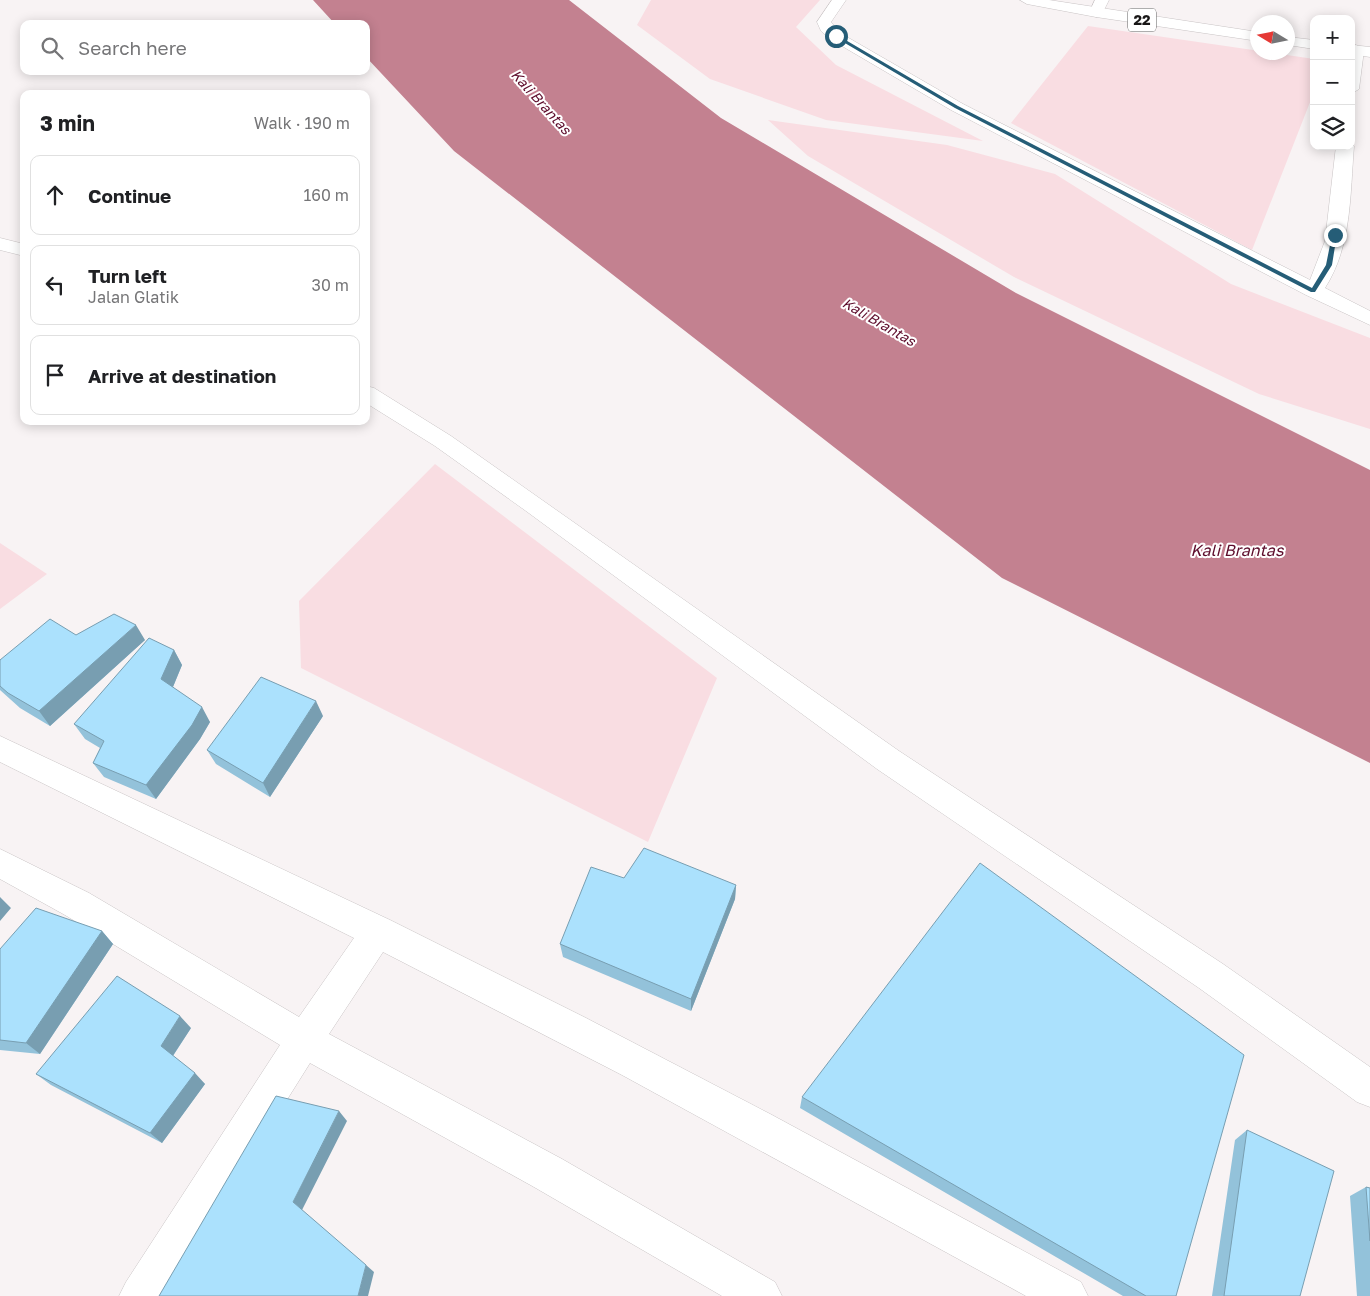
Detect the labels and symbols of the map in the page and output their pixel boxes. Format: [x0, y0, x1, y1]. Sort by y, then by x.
road number: 22 [1128, 8, 1156, 32]
north arrow [1250, 15, 1295, 60]
route start [825, 25, 848, 48]
water label: Kali Brantas [508, 66, 575, 138]
route end [1324, 224, 1347, 247]
water label: Kali Brantas [840, 294, 919, 350]
water label: Kali Brantas [1191, 540, 1285, 560]

